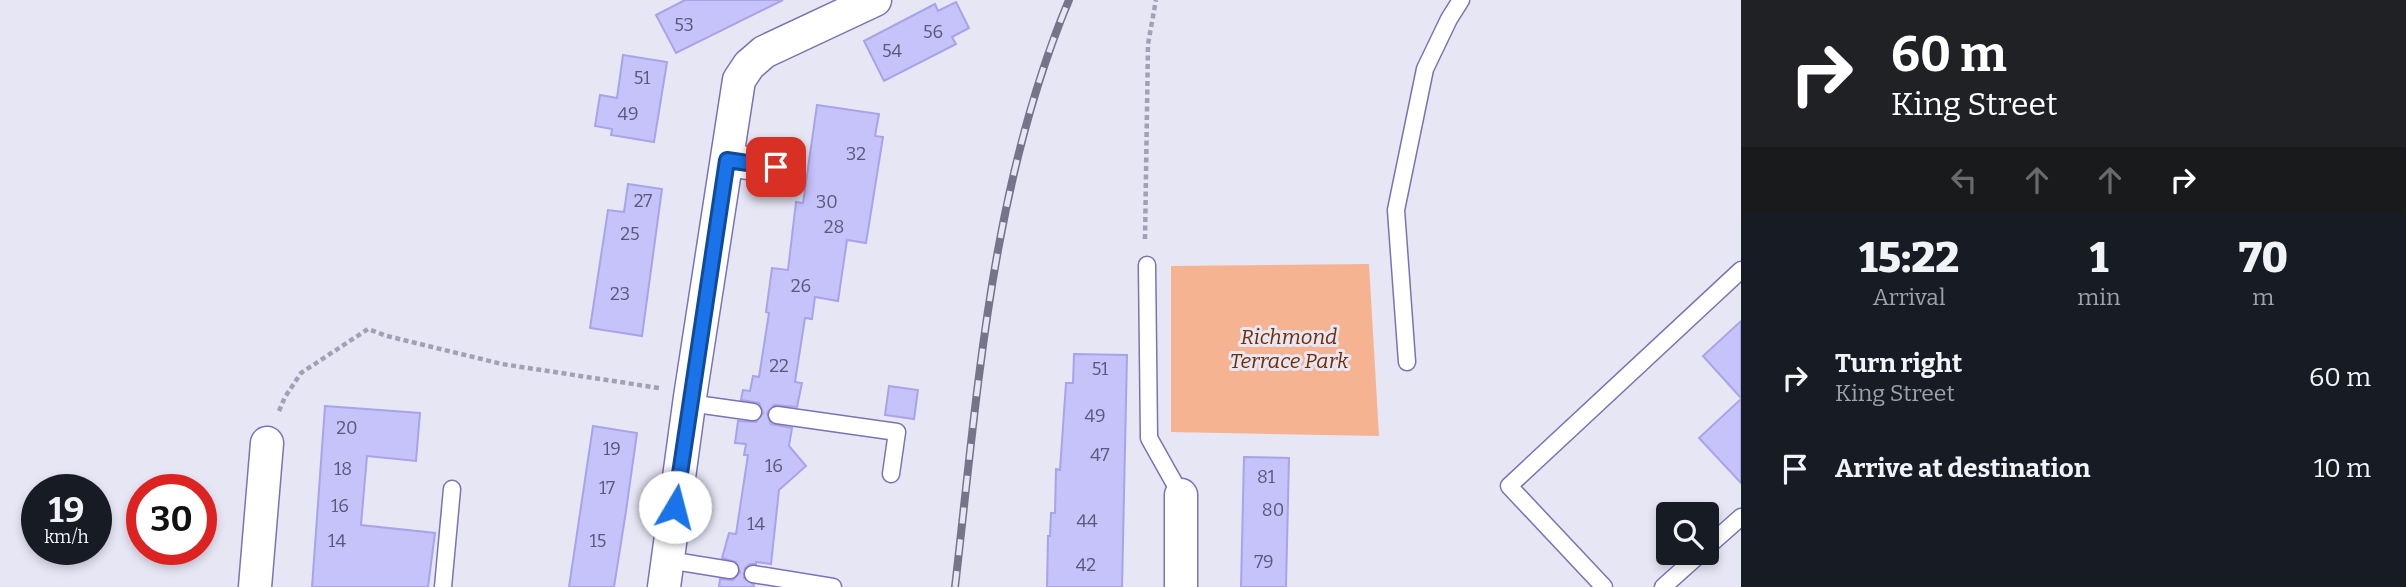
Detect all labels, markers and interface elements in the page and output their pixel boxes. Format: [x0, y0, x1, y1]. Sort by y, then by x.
house number: 53 [674, 14, 694, 36]
house number: 56 [923, 21, 943, 43]
text: 60 m [1891, 25, 2007, 84]
icon: right [1776, 28, 1867, 119]
house number: 54 [882, 40, 903, 62]
house number: 51 [634, 67, 651, 89]
text: King Street [1891, 85, 2058, 123]
house number: 49 [617, 103, 639, 125]
pin [746, 137, 806, 197]
house number: 32 [846, 143, 866, 165]
icon: arrive [757, 148, 795, 186]
icon: left [1945, 161, 1983, 199]
icon: ahead [2018, 161, 2056, 199]
icon: ahead [2091, 161, 2129, 199]
icon: right [2164, 161, 2202, 199]
house number: 27 [634, 190, 652, 212]
house number: 30 [816, 191, 838, 213]
house number: 28 [824, 216, 844, 238]
house number: 25 [620, 223, 640, 245]
text: 15:22 [1859, 233, 1959, 283]
text: 1 [2090, 233, 2108, 283]
text: 70 [2239, 233, 2288, 283]
house number: 26 [791, 275, 811, 297]
house number: 23 [610, 283, 630, 305]
text: Arrival [1873, 283, 1946, 311]
text: min [2077, 283, 2121, 311]
text: m [2252, 283, 2274, 311]
park label: Richmond Terrace Park [1230, 324, 1349, 374]
text: Turn right [1835, 348, 1962, 379]
house number: 22 [769, 355, 789, 377]
house number: 51 [1092, 358, 1109, 380]
icon: right [1776, 359, 1814, 397]
text: 60 m [2309, 362, 2371, 393]
text: King Street [1835, 379, 1955, 407]
house number: 49 [1084, 405, 1106, 427]
house number: 20 [336, 417, 358, 439]
house number: 19 [603, 438, 621, 460]
house number: 47 [1090, 444, 1110, 466]
icon: arrive [1776, 450, 1814, 488]
text: Arrive at destination [1835, 453, 2090, 484]
text: 10 m [2314, 453, 2371, 484]
house number: 16 [765, 455, 783, 477]
house number: 18 [334, 458, 352, 480]
house number: 81 [1257, 466, 1276, 488]
position arrow [638, 470, 712, 544]
speed limit sign: 30 [126, 474, 217, 565]
house number: 17 [599, 477, 615, 499]
text: 19 [49, 489, 84, 531]
house number: 16 [331, 495, 349, 517]
house number: 80 [1262, 499, 1284, 521]
map controls [1656, 502, 1719, 565]
button: search [1656, 502, 1719, 565]
house number: 44 [1076, 510, 1098, 532]
house number: 14 [747, 513, 765, 535]
text: km/h [44, 526, 89, 548]
house number: 14 [328, 530, 346, 552]
house number: 15 [590, 530, 606, 552]
house number: 79 [1254, 551, 1274, 573]
house number: 42 [1076, 554, 1096, 576]

